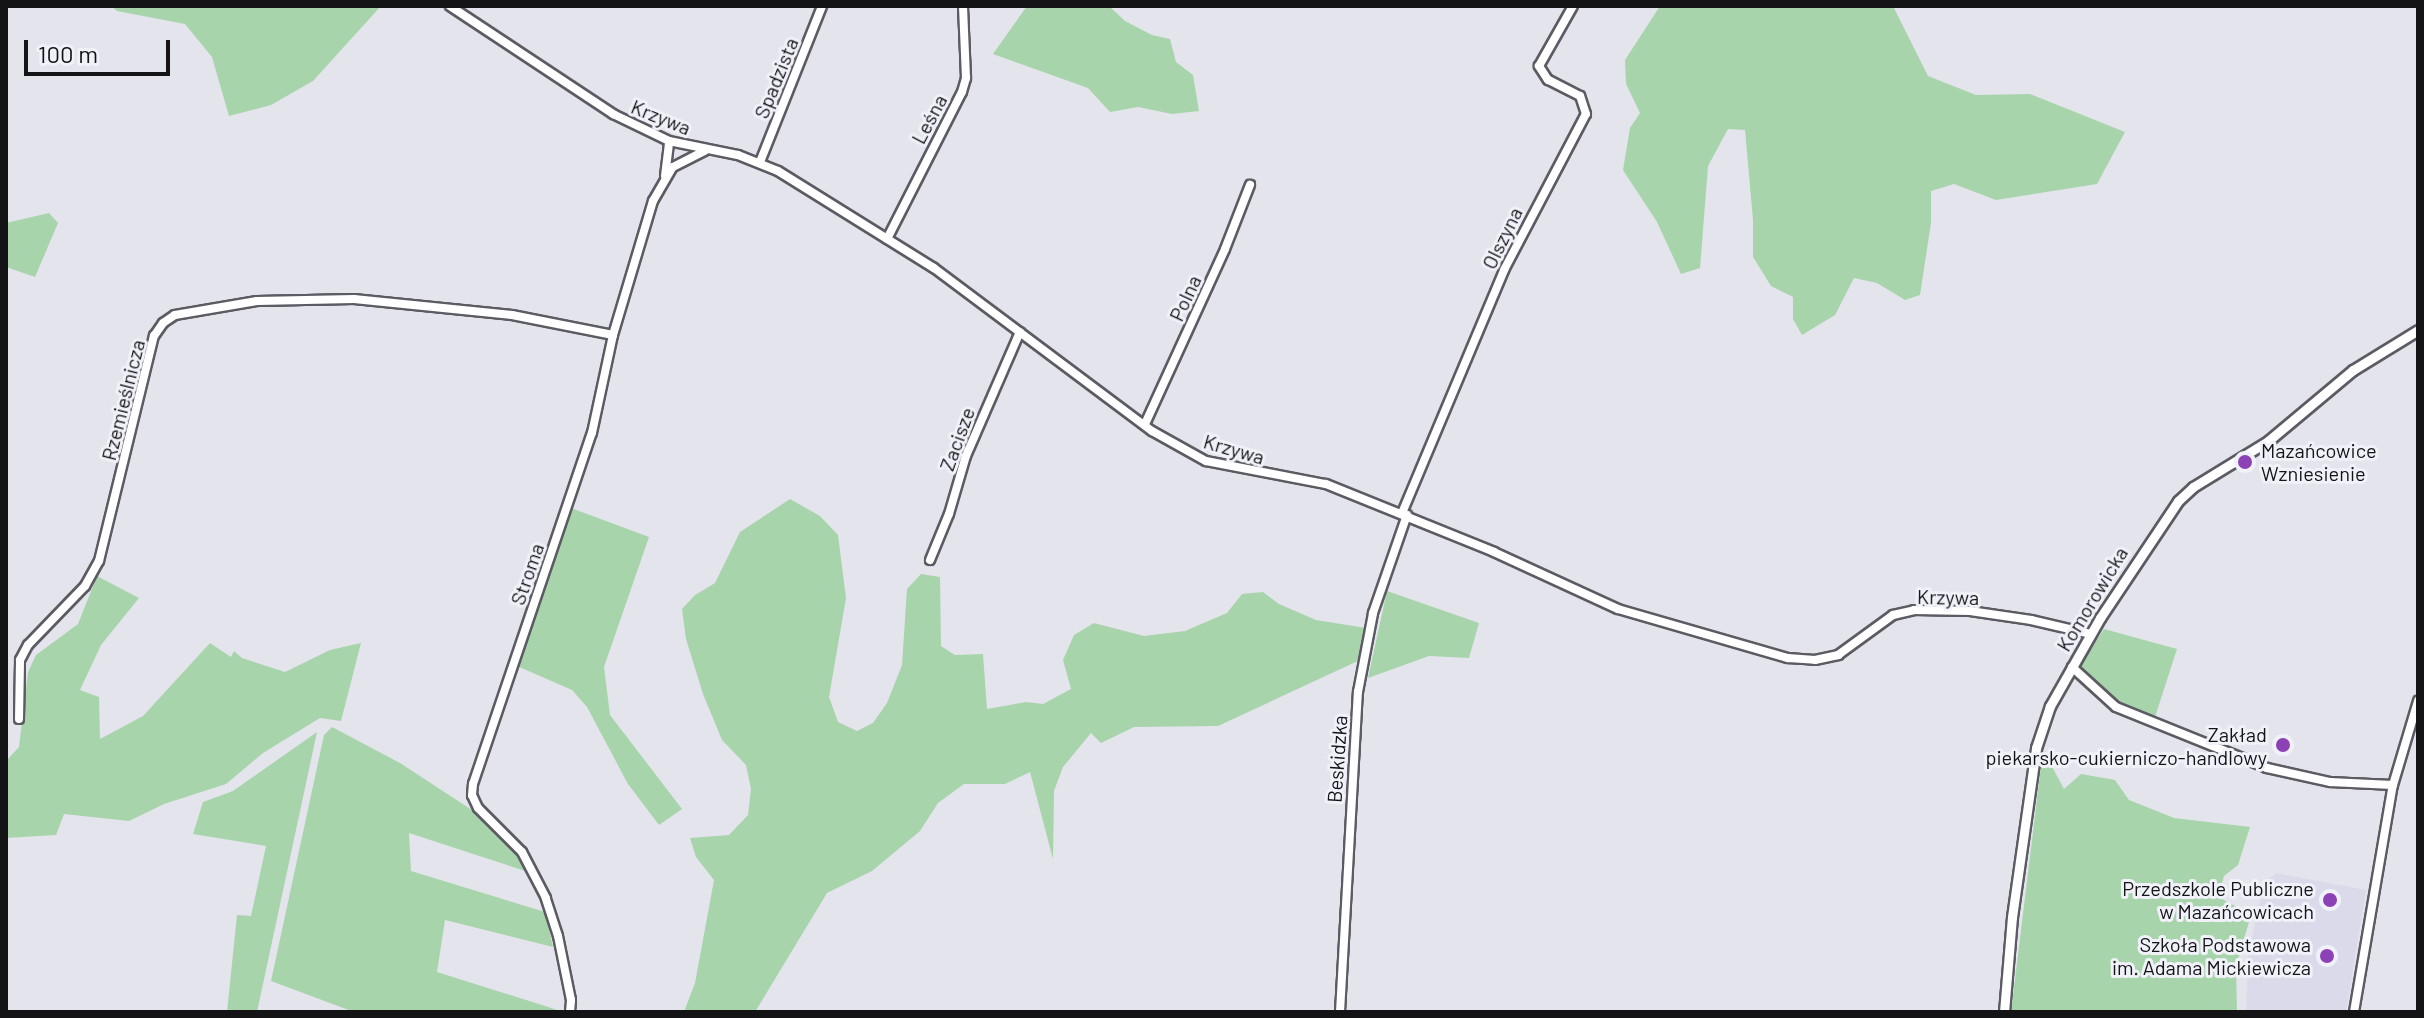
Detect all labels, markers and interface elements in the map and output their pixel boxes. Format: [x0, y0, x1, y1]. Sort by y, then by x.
scale bar [28, 24, 174, 74]
street label: Spadzista [749, 34, 803, 122]
text: 100 m [38, 39, 98, 68]
street label: Leśna [906, 90, 952, 148]
street label: Krzywa [628, 94, 694, 140]
street label: Olszyna [1477, 203, 1527, 273]
street label: Polna [1164, 271, 1206, 325]
street label: Rzemieślnicza [96, 337, 150, 463]
street label: Zacisze [934, 404, 980, 474]
street label: Krzywa [1201, 429, 1267, 469]
place label: Mazańcowice Wzniesienie [2261, 438, 2377, 485]
marker: Mazańcowice Wzniesienie [2236, 453, 2254, 471]
street label: Stroma [505, 540, 549, 608]
street label: Komorowicka [2051, 542, 2133, 656]
street label: Krzywa [1917, 584, 1979, 610]
street label: Beskidzka [1322, 714, 1352, 804]
place label: Zakład piekarsko-cukierniczo-handlowy [1985, 722, 2267, 769]
marker: Zakład piekarsko-cukierniczo-handlowy [2274, 736, 2292, 754]
place label: Przedszkole Publiczne w Mazańcowicach [2122, 876, 2314, 923]
marker: Przedszkole Publiczne w Mazańcowicach [2321, 891, 2339, 909]
place label: Szkoła Podstawowa im. Adama Mickiewicza [2112, 932, 2311, 979]
marker: Szkoła Podstawowa im. Adama Mickiewicza [2318, 947, 2336, 965]

